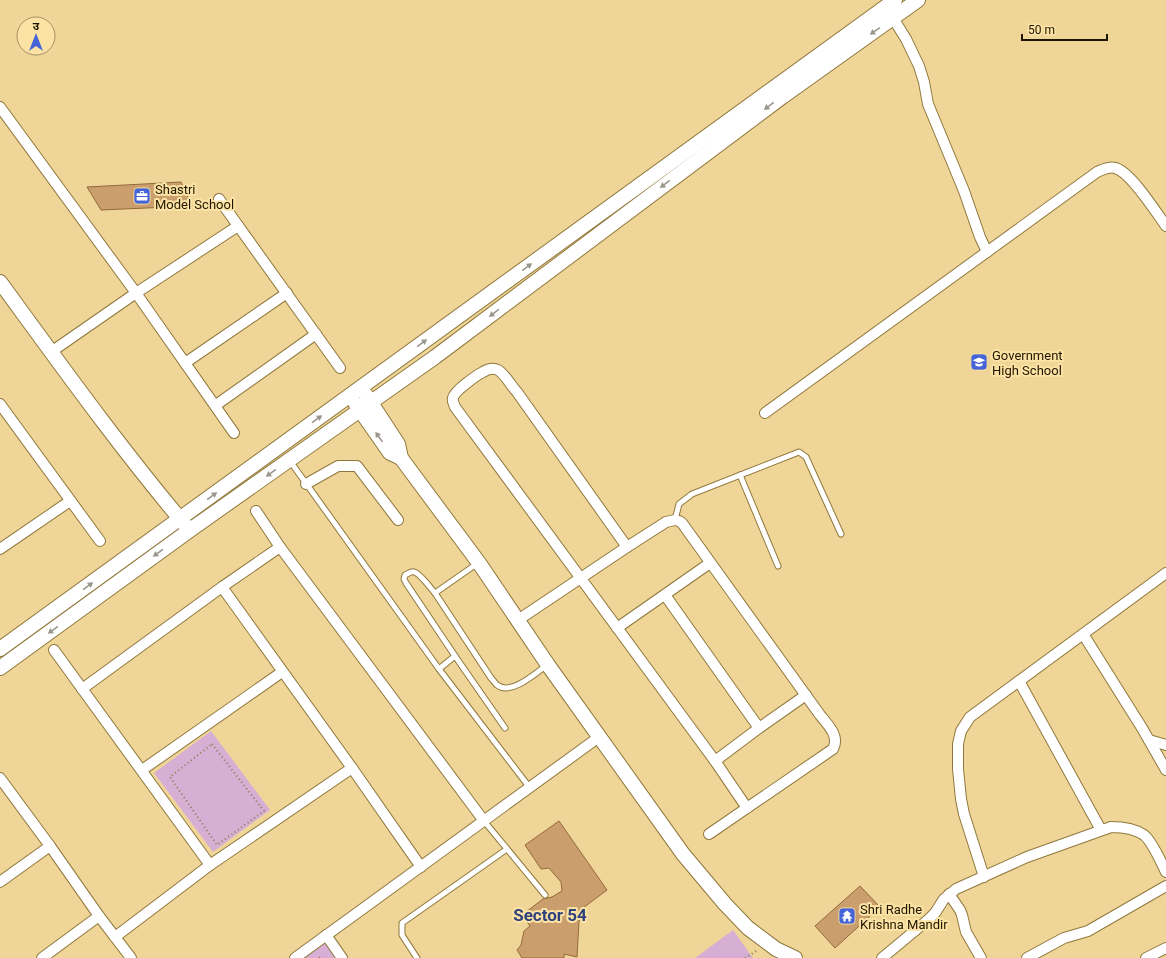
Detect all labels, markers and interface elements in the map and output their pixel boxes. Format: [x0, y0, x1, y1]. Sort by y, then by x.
north arrow [16, 16, 56, 56]
scale bar [1022, 16, 1107, 42]
text: उ [33, 20, 40, 33]
text: 50 m [1028, 23, 1055, 37]
one-way arrow [870, 27, 880, 35]
one-way arrow [764, 102, 775, 111]
one-way arrow [660, 180, 671, 189]
place label: Shastri Model School [155, 182, 234, 212]
office icon: Shastri Model School [132, 186, 152, 206]
one-way arrow [522, 263, 533, 271]
one-way arrow [489, 308, 499, 316]
one-way arrow [417, 339, 428, 347]
place label: Government High School [992, 348, 1063, 378]
school or university icon: Government High School [969, 352, 989, 372]
one-way arrow [312, 416, 322, 424]
one-way arrow [375, 431, 383, 442]
one-way arrow [266, 469, 276, 477]
one-way arrow [207, 492, 217, 500]
one-way arrow [153, 549, 164, 557]
one-way arrow [83, 582, 94, 590]
one-way arrow [48, 625, 58, 633]
place label: Shri Radhe Krishna Mandir [860, 902, 948, 932]
district label: Sector 54 [513, 905, 587, 925]
temple icon: Shri Radhe Krishna Mandir [837, 906, 857, 926]

